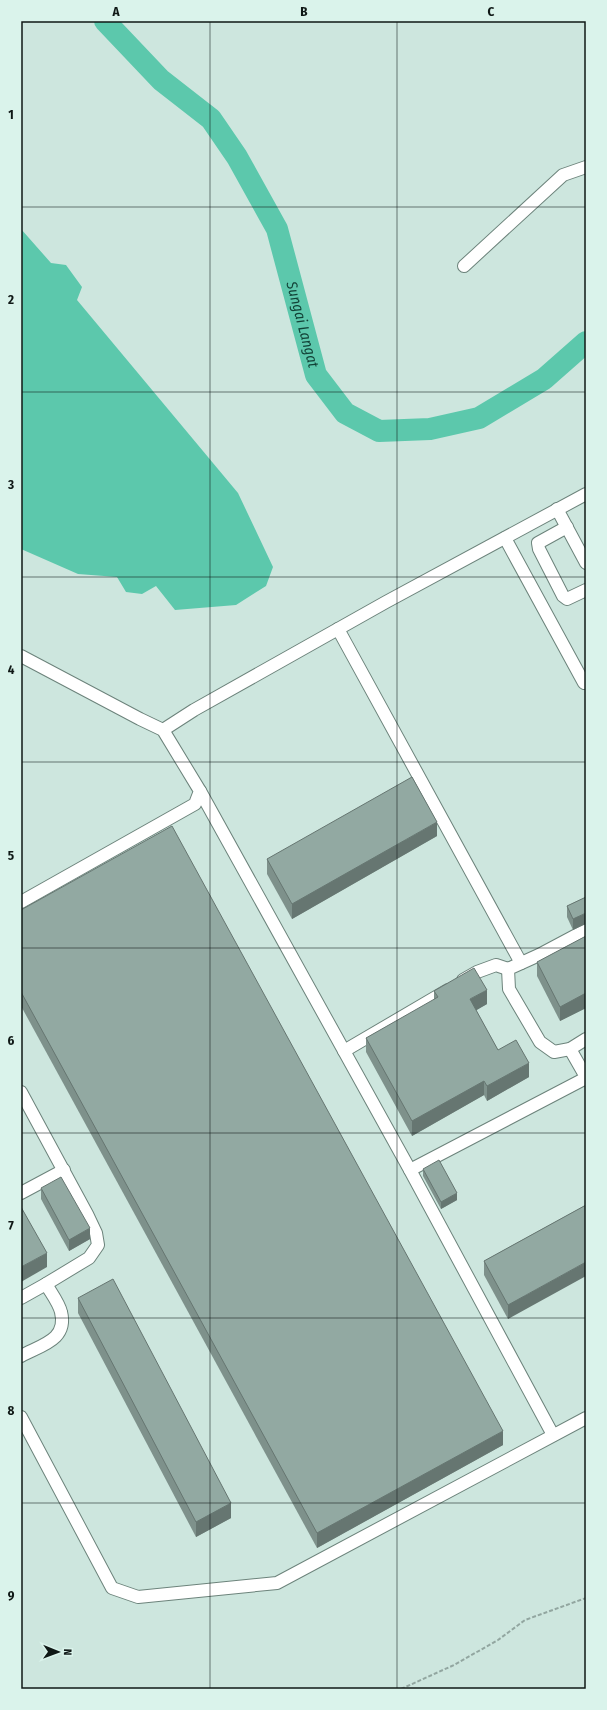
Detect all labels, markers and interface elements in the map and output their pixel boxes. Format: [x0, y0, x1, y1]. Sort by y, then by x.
text: A [111, 4, 120, 19]
text: B [300, 4, 308, 19]
text: C [488, 4, 495, 19]
text: 1 [8, 107, 14, 122]
water label: Sungai Langat [282, 279, 323, 370]
text: 2 [7, 292, 14, 307]
text: 3 [7, 477, 14, 492]
text: 4 [8, 662, 15, 677]
text: 5 [8, 848, 14, 863]
text: 6 [8, 1033, 15, 1048]
text: 7 [8, 1218, 14, 1233]
text: 8 [8, 1403, 15, 1418]
text: 9 [8, 1588, 15, 1603]
north arrow [38, 1632, 78, 1672]
text: N [61, 1649, 74, 1656]

